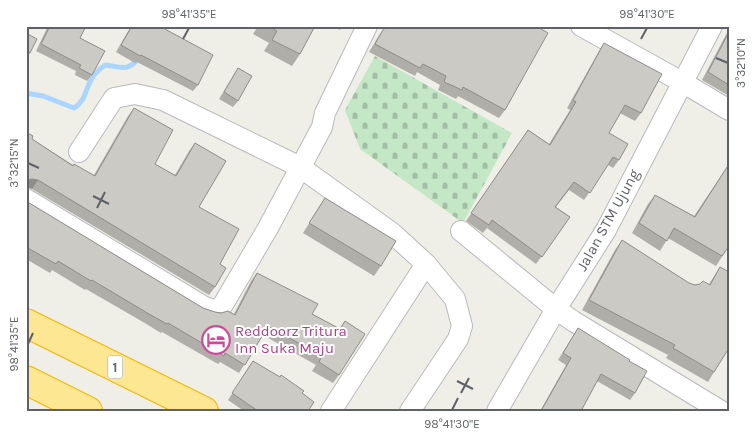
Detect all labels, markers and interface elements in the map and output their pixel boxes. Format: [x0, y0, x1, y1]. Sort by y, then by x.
text: 98°41'35"E [162, 7, 216, 21]
text: 98°41'30"E [619, 7, 675, 21]
text: 3°32'10"N [734, 38, 748, 88]
text: 3°32'15"N [7, 138, 21, 188]
street label: Jalan STM Ujung [573, 166, 644, 274]
text: 98°41'35"E [7, 317, 21, 371]
place label: Reddoorz Tritura Inn Suka Maju [235, 322, 347, 357]
hotel icon: Reddoorz Tritura Inn Suka Maju [201, 325, 231, 355]
road number: 1 [108, 356, 122, 378]
text: 98°41'30"E [424, 417, 480, 431]

